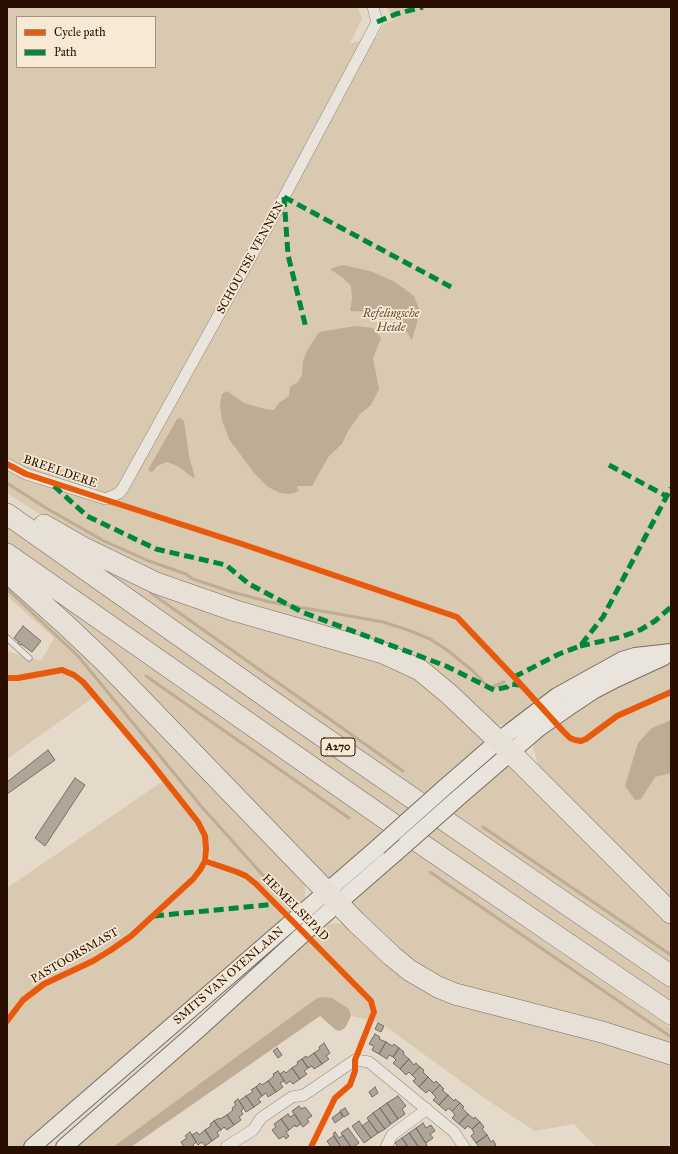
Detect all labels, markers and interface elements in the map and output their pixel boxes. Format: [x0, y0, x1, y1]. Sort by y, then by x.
legend [16, 16, 156, 68]
text: Cycle path [54, 25, 106, 39]
text: Path [54, 45, 77, 59]
street label: SCHOUTSE VENNEN [214, 199, 288, 317]
park label: Refelingsche Heide [363, 307, 419, 335]
street label: BREELDERE [21, 453, 99, 491]
road number: A270 [321, 738, 355, 756]
street label: HEMELSEPAD [259, 872, 331, 944]
street label: SMITS VAN OYENLAAN [171, 924, 287, 1028]
street label: PASTOORSMAST [29, 925, 121, 987]

